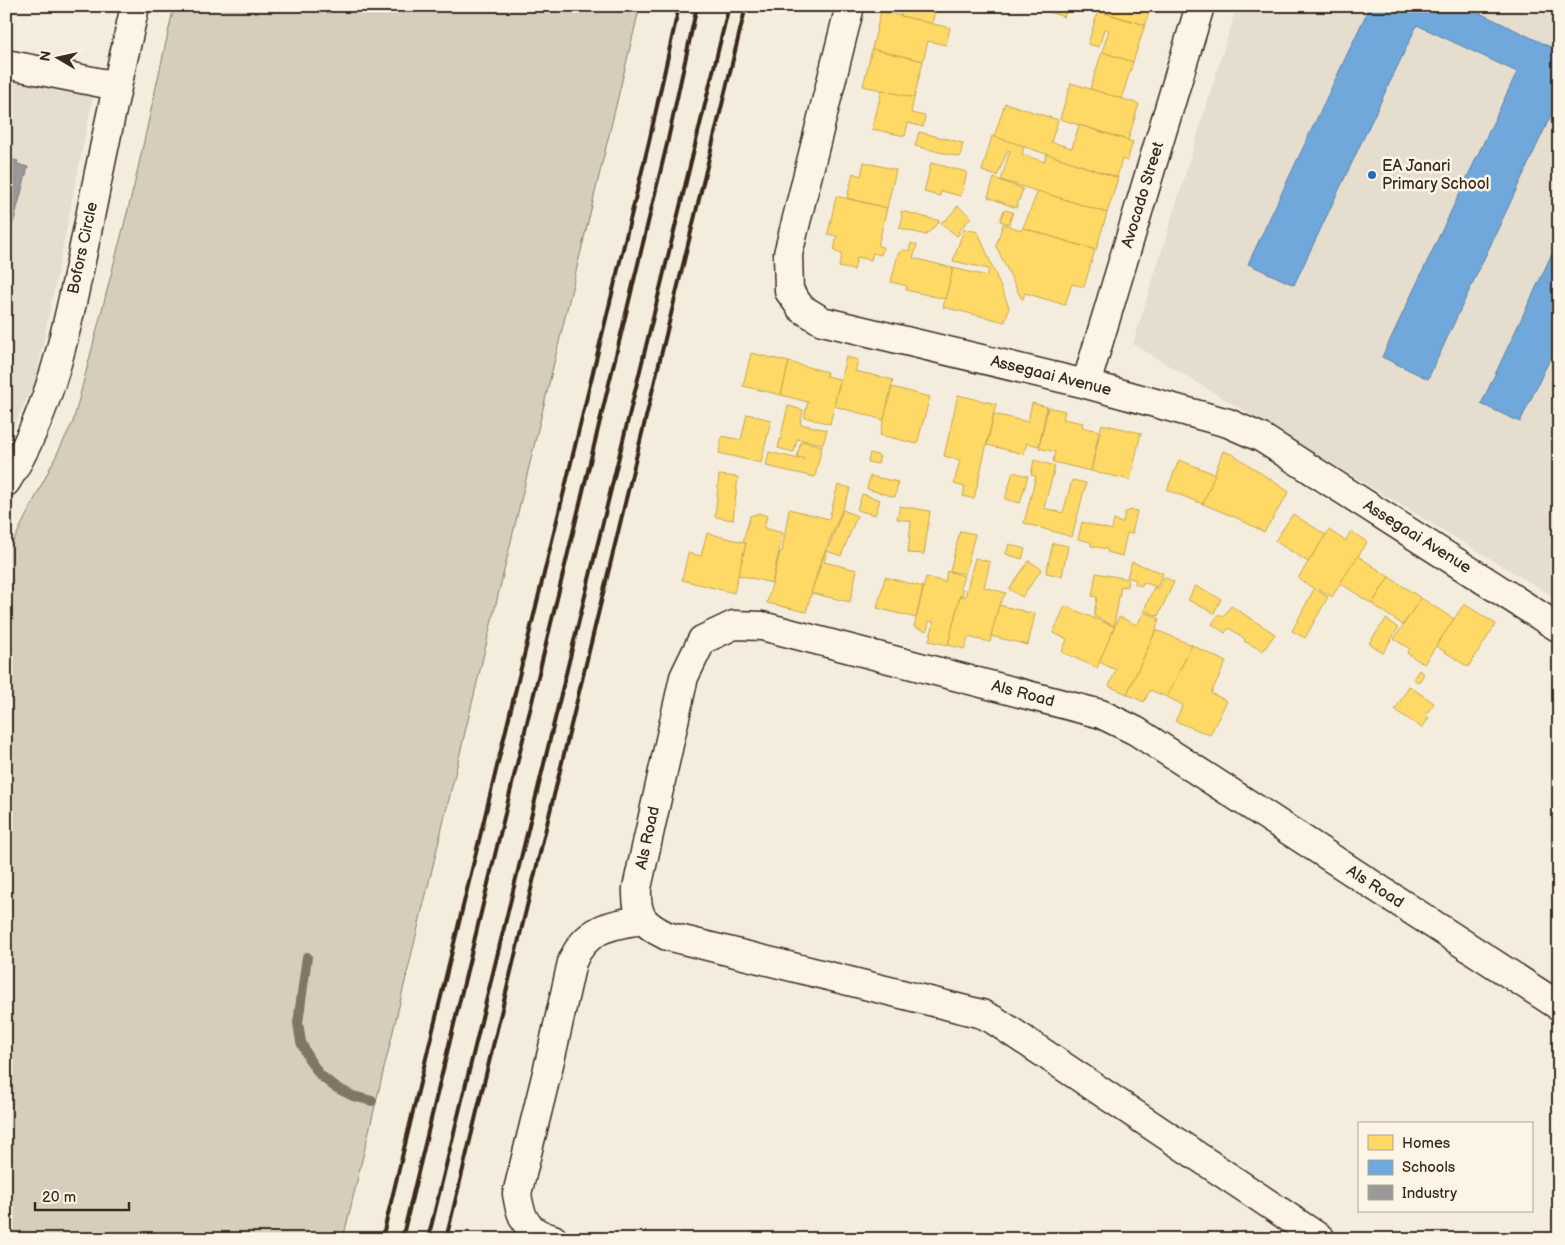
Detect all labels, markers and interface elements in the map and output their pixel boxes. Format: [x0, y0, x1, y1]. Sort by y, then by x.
north arrow [32, 32, 82, 82]
text: N [36, 50, 55, 63]
street label: Avocado Street [1118, 140, 1168, 250]
place label: EA Janari Primary School [1382, 157, 1489, 194]
marker: EA Janari Primary School [1366, 169, 1378, 181]
street label: Bofors Circle [64, 200, 102, 296]
street label: Assegaai Avenue [989, 352, 1114, 400]
street label: Assegaai Avenue [1360, 496, 1475, 578]
street label: Als Road [989, 677, 1057, 711]
street label: Als Road [632, 805, 664, 871]
street label: Als Road [1343, 862, 1407, 912]
legend [1358, 1122, 1532, 1212]
text: Homes [1402, 1134, 1451, 1153]
text: Schools [1402, 1158, 1456, 1177]
scale bar [35, 1180, 129, 1212]
text: Industry [1402, 1184, 1457, 1203]
text: 20 m [42, 1188, 76, 1207]

